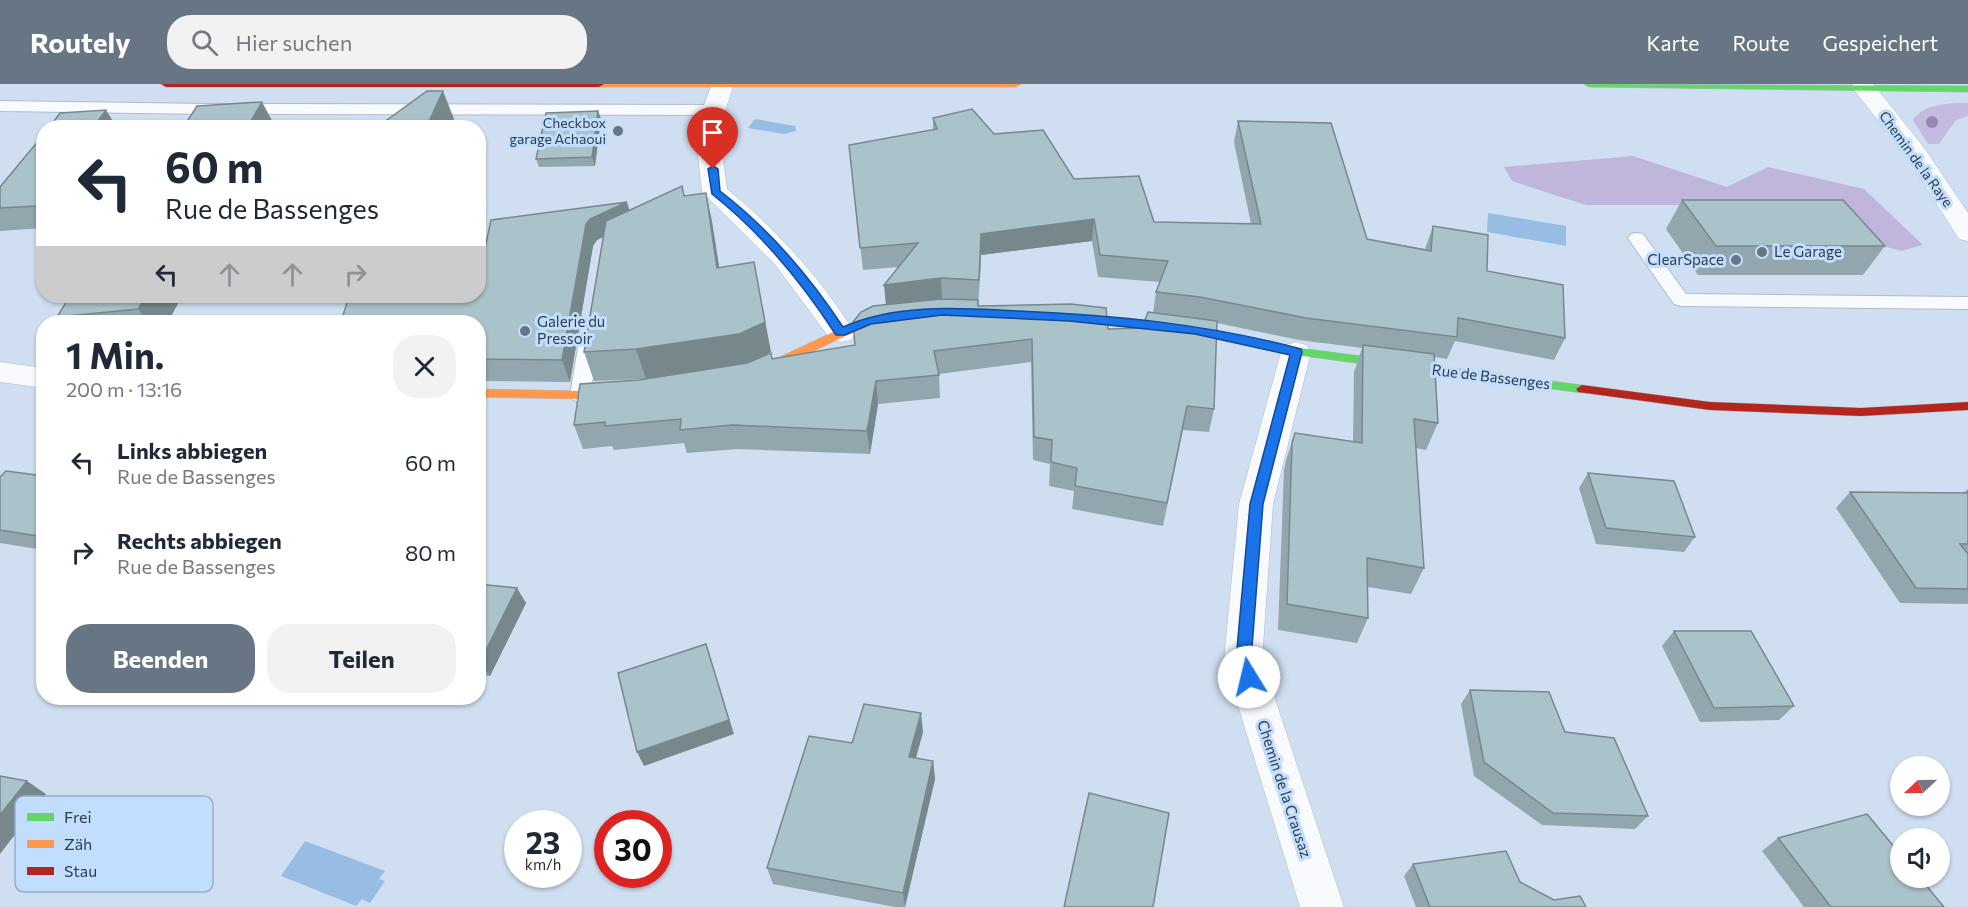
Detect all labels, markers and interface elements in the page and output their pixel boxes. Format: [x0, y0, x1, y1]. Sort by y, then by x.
search box [167, 15, 587, 69]
text: Routely [30, 25, 131, 59]
icon: search [188, 26, 221, 59]
text: Hier suchen [236, 29, 352, 56]
text: Karte [1646, 30, 1699, 55]
text: Route [1732, 30, 1790, 55]
text: Gespeichert [1823, 30, 1938, 55]
pin [687, 107, 738, 169]
street label: Chemin de la Raye [1876, 108, 1957, 210]
place label: Checkbox garage Achaoui [510, 114, 607, 147]
icon: arrive [696, 116, 729, 149]
marker: Checkbox garage Achaoui [611, 124, 625, 138]
text: 60 m [165, 140, 264, 192]
icon: left [66, 144, 144, 222]
text: Rue de Bassenges [165, 192, 379, 225]
place label: Le Garage [1774, 242, 1842, 260]
marker: Le Garage [1755, 245, 1769, 259]
place label: ClearSpace [1647, 250, 1724, 268]
marker: ClearSpace [1729, 253, 1743, 267]
icon: left [150, 258, 183, 291]
icon: ahead [213, 258, 246, 291]
icon: ahead [276, 258, 309, 291]
icon: right [339, 258, 372, 291]
place label: Galerie du Pressoir [537, 312, 605, 347]
marker: Galerie du Pressoir [518, 324, 532, 338]
text: 1 Min. [66, 332, 164, 376]
button: close [393, 335, 456, 398]
street label: Rue de Bassenges [1431, 360, 1551, 392]
text: 200 m · 13:16 [66, 377, 182, 401]
text: Links abbiegen [117, 437, 267, 464]
icon: left [66, 446, 99, 479]
text: 60 m [405, 449, 456, 476]
text: Rue de Bassenges [117, 464, 276, 488]
text: Rechts abbiegen [117, 527, 282, 554]
icon: right [66, 536, 99, 569]
text: 80 m [405, 539, 456, 566]
text: Rue de Bassenges [117, 554, 276, 578]
button: Beenden [66, 624, 255, 693]
button: Teilen [267, 624, 456, 693]
position arrow [1217, 645, 1281, 709]
street label: Chemin de la Crausaz [1254, 718, 1316, 860]
north arrow [1890, 756, 1950, 816]
map controls [1890, 756, 1950, 888]
legend [15, 796, 213, 892]
text: Frei [64, 807, 92, 826]
speed limit sign: 30 [594, 810, 672, 888]
text: 23 [526, 823, 560, 860]
button: sound [1890, 828, 1950, 888]
text: Zäh [64, 834, 92, 853]
text: km/h [525, 855, 561, 873]
text: Stau [64, 861, 97, 880]

